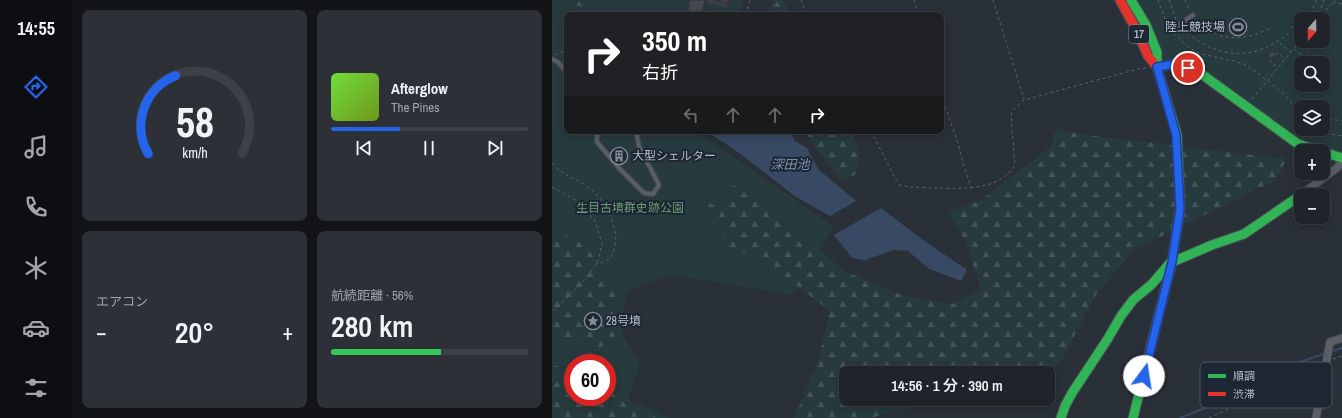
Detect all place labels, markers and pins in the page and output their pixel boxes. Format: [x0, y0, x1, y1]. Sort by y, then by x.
sports icon: 陸上競技場 [1228, 17, 1248, 37]
place label: 陸上競技場 [1165, 19, 1225, 35]
pin [1171, 51, 1205, 85]
building icon: 大型シェルター [609, 146, 629, 166]
place label: 大型シェルター [632, 148, 716, 164]
place icon: 28号墳 [583, 311, 603, 331]
place label: 28号墳 [606, 313, 641, 329]

